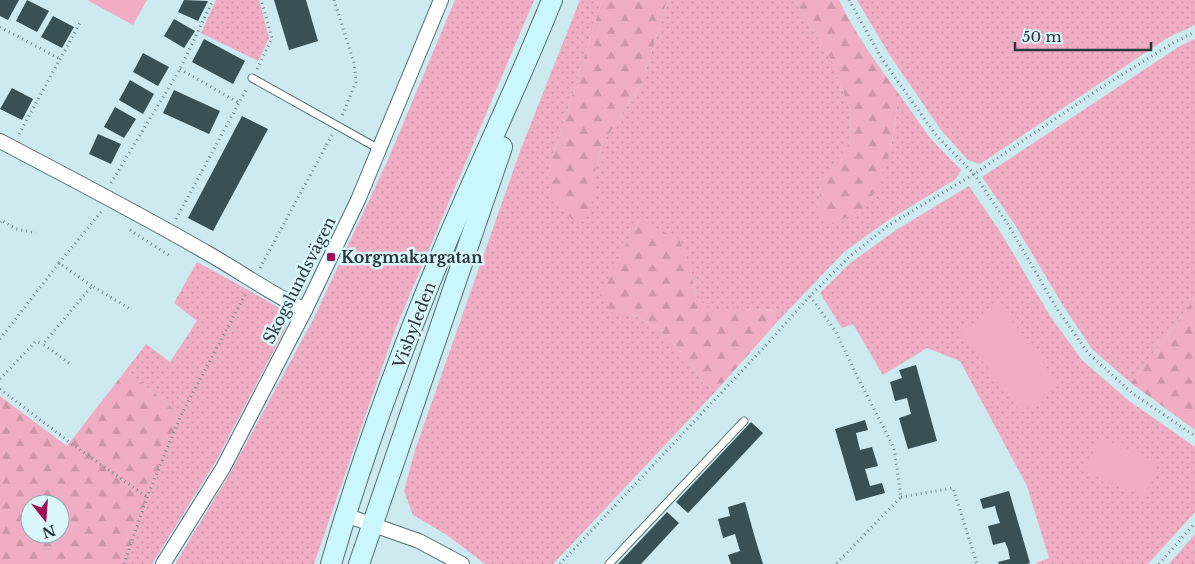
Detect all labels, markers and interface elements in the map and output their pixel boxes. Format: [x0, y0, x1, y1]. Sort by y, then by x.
scale bar [1015, 20, 1151, 52]
text: 50 m [1022, 27, 1062, 46]
street label: Skogslundsvägen [258, 213, 340, 347]
place label: Korgmakargatan [341, 247, 483, 267]
marker: Korgmakargatan [325, 251, 337, 263]
street label: Visbyleden [388, 279, 440, 372]
north arrow [20, 494, 70, 544]
text: N [40, 521, 58, 542]

